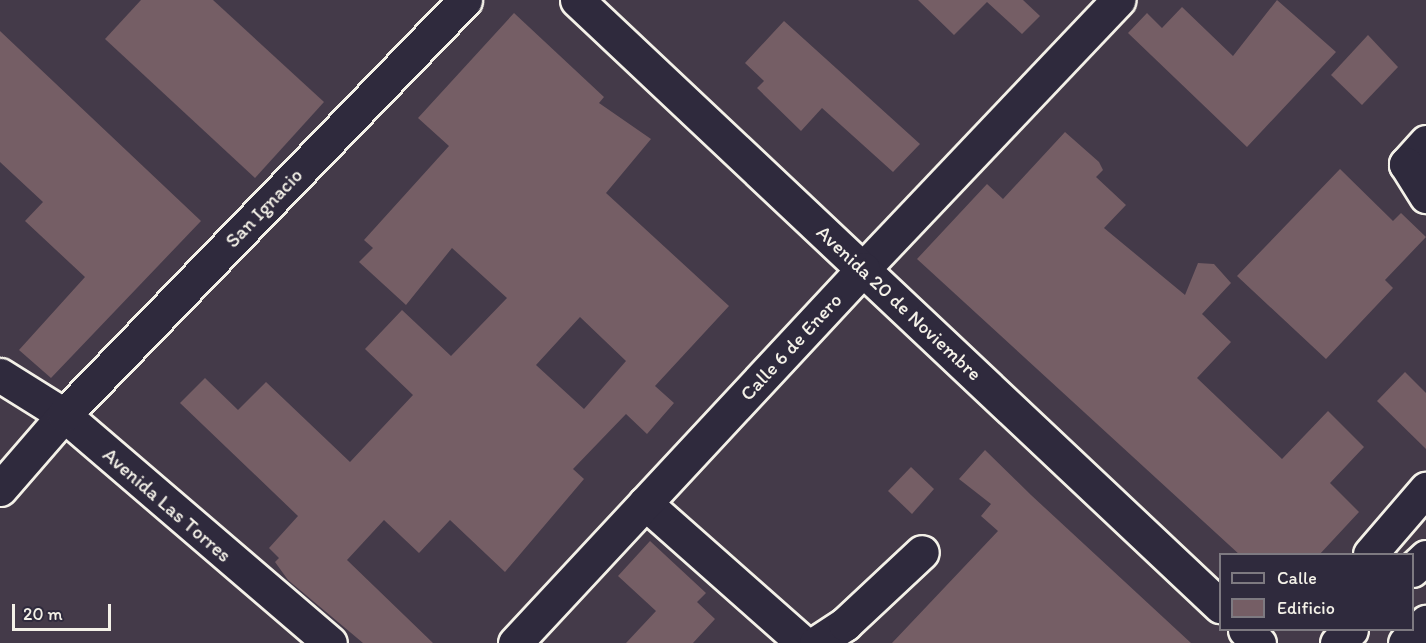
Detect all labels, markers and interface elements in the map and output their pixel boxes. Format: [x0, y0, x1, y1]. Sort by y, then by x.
street label: San Ignacio [220, 163, 308, 253]
street label: Avenida 20 de Noviembre [811, 220, 987, 386]
street label: Calle 6 de Enero [735, 288, 847, 406]
street label: Avenida Las Torres [99, 443, 235, 567]
legend [1219, 553, 1414, 631]
text: Calle [1277, 567, 1317, 589]
scale bar [15, 592, 114, 630]
text: Edificio [1277, 597, 1335, 619]
text: 20 m [23, 603, 63, 625]

